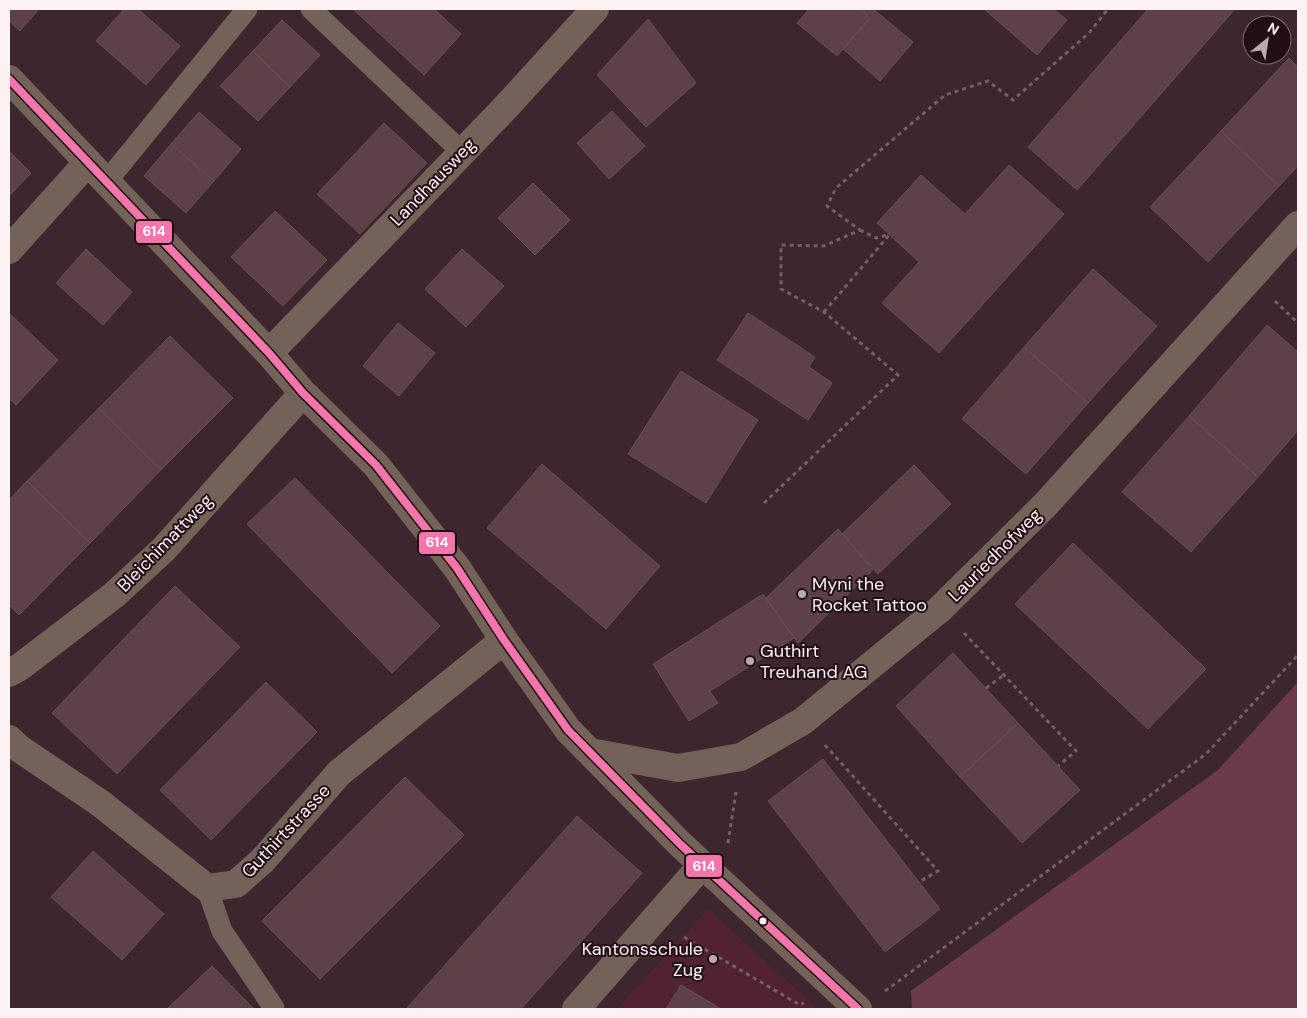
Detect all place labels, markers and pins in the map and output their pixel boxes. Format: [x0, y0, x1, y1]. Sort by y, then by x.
place label: Myni the Rocket Tattoo [812, 572, 927, 617]
marker: Myni the Rocket Tattoo [796, 588, 808, 600]
place label: Guthirt Treuhand AG [760, 639, 867, 684]
marker: Guthirt Treuhand AG [744, 655, 756, 667]
unlabelled marker [758, 916, 768, 926]
place label: Kantonsschule Zug [582, 937, 703, 982]
marker: Kantonsschule Zug [707, 953, 719, 965]

